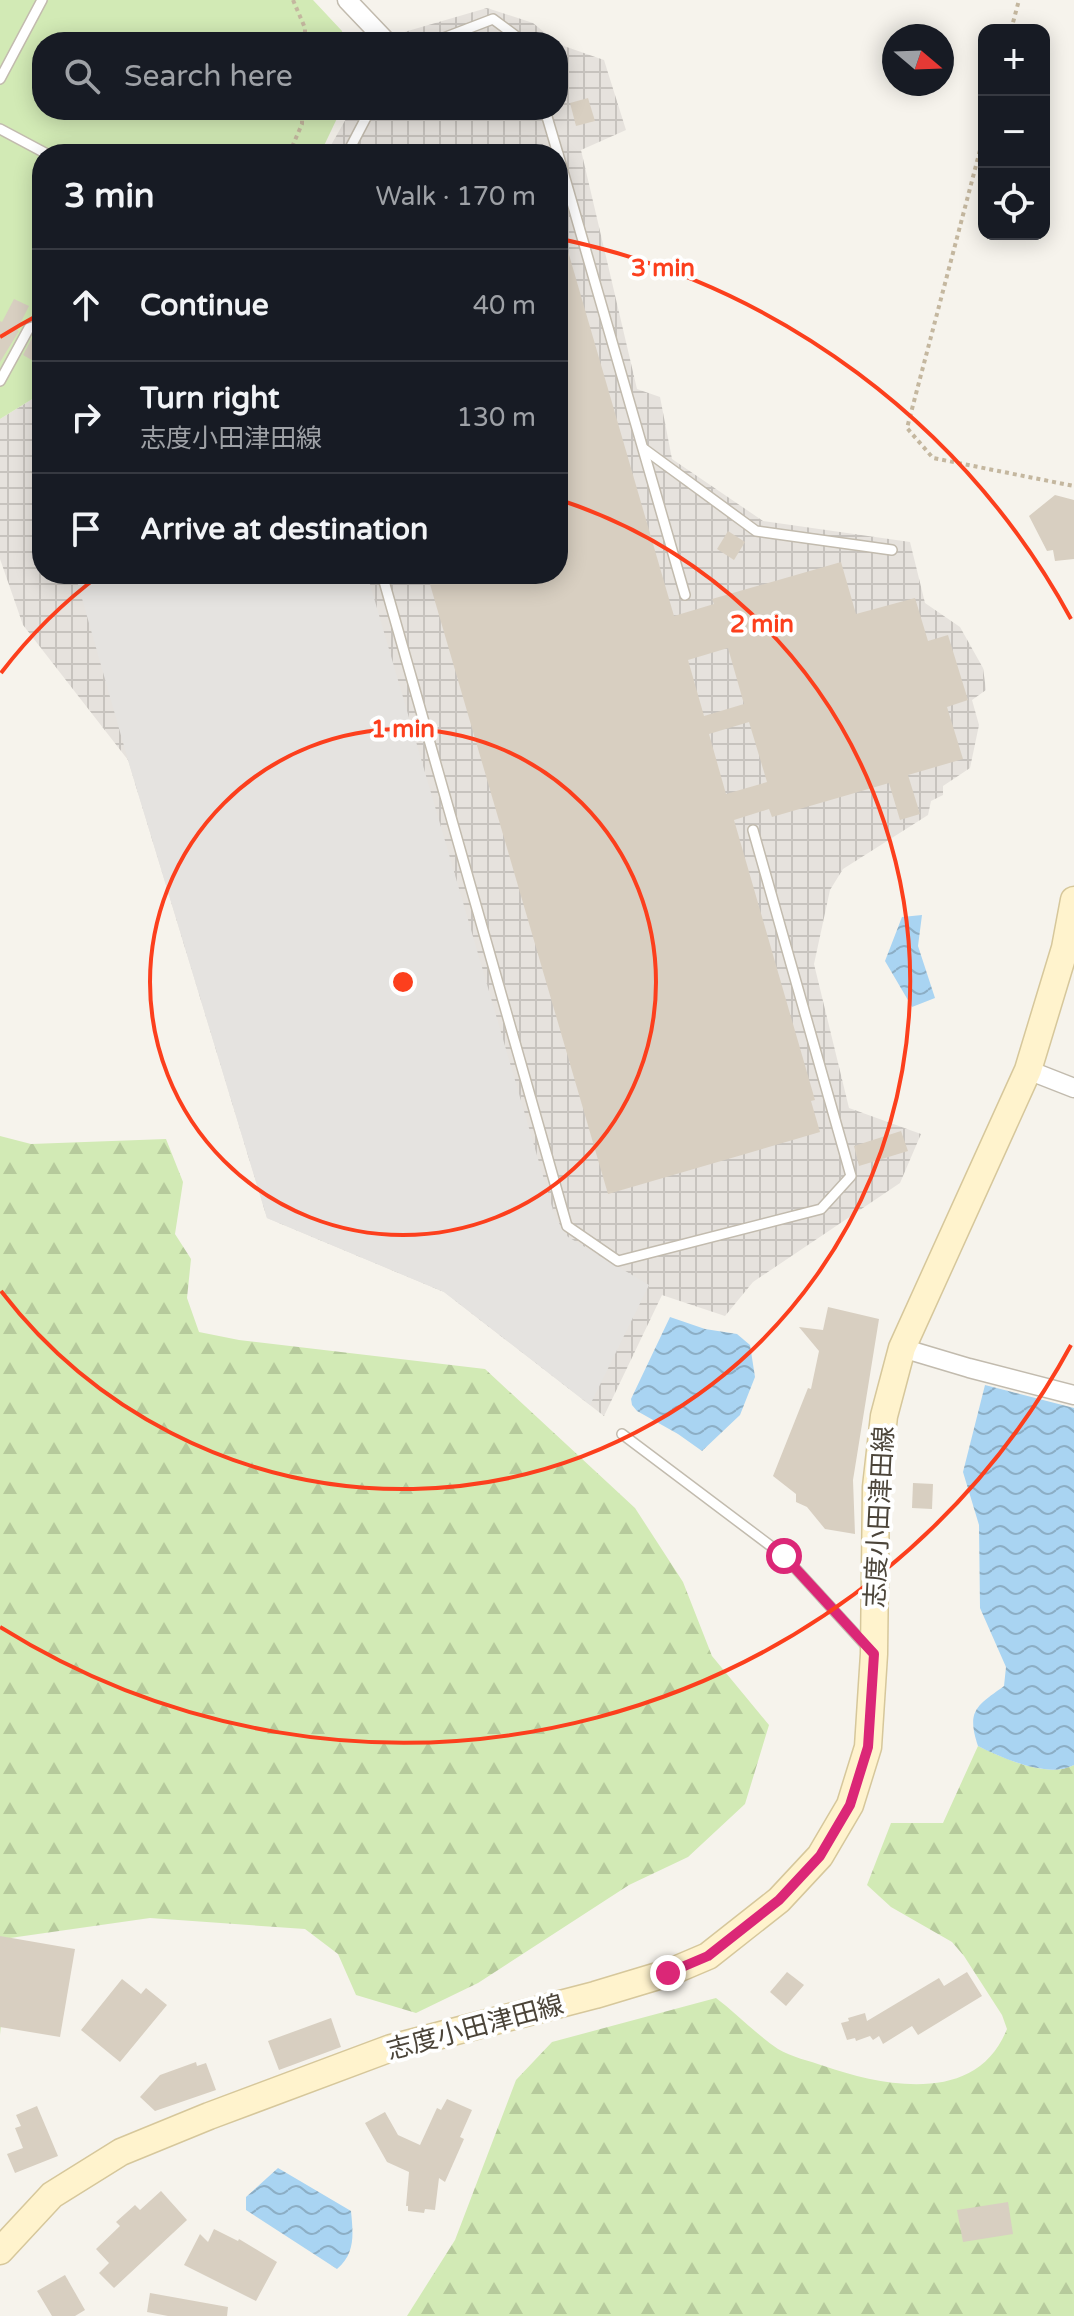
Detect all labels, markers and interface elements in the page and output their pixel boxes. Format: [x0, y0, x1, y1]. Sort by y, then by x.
north arrow [882, 24, 954, 96]
map controls [978, 24, 1050, 240]
button: + [978, 24, 1050, 96]
search box [32, 32, 568, 120]
icon: search [60, 54, 104, 98]
text: Search here [124, 58, 293, 95]
button: − [978, 96, 1050, 168]
button: locate [978, 168, 1050, 240]
text: 3 min [64, 176, 155, 217]
text: Walk · 170 m [376, 181, 536, 212]
text: 3 min [631, 254, 695, 283]
icon: ahead [64, 283, 108, 327]
text: Continue [140, 287, 269, 324]
text: 40 m [473, 290, 536, 321]
text: Turn right [140, 380, 280, 417]
icon: right [64, 395, 108, 439]
text: 130 m [456, 402, 536, 433]
text: 志度小田津田線 [140, 423, 322, 454]
icon: arrive [64, 507, 108, 551]
text: Arrive at destination [140, 511, 428, 548]
text: 2 min [730, 610, 794, 639]
text: 1 min [371, 715, 435, 744]
centre of rings [389, 968, 417, 996]
street label: 志度小田津田線 [859, 1425, 900, 1609]
route start [766, 1538, 802, 1574]
route end [650, 1955, 686, 1991]
street label: 志度小田津田線 [383, 1989, 567, 2066]

